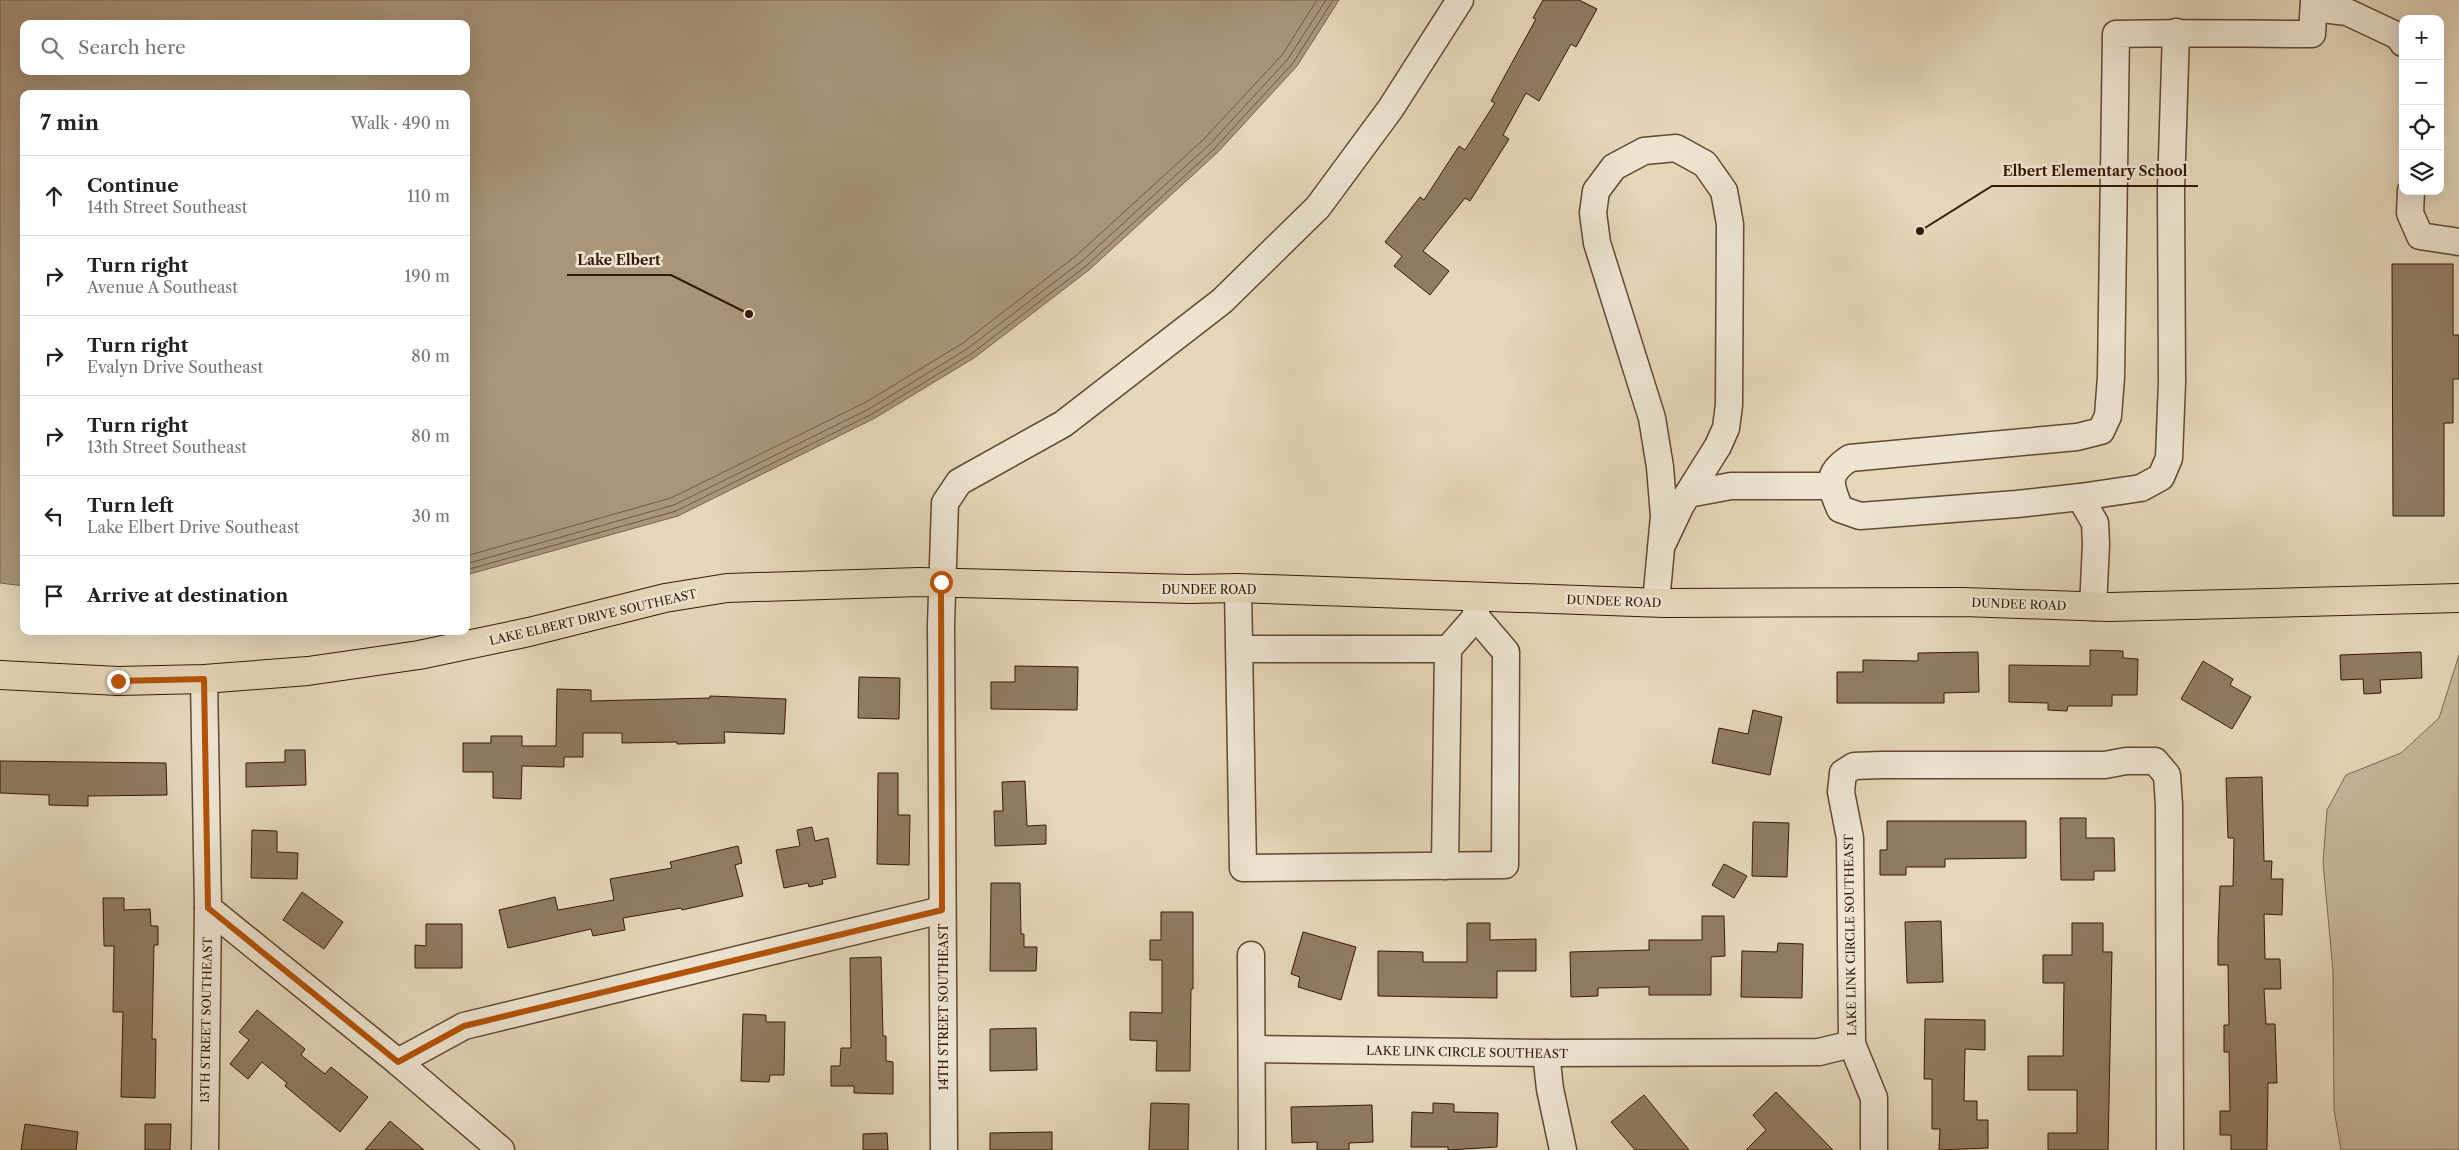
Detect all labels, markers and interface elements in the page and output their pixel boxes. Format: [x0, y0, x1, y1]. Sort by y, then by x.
map controls [2399, 15, 2444, 195]
button: + [2399, 15, 2444, 60]
search box [20, 20, 470, 75]
icon: search [38, 34, 66, 62]
text: Search here [78, 36, 186, 59]
button: − [2399, 60, 2444, 105]
button: locate [2399, 105, 2444, 150]
text: 7 min [40, 110, 99, 135]
text: Walk · 490 m [351, 113, 450, 133]
button: layers [2399, 150, 2444, 195]
callout: Elbert Elementary School [1992, 157, 2198, 186]
text: Elbert Elementary School [2002, 162, 2188, 180]
text: Continue [87, 174, 179, 197]
icon: ahead [40, 182, 68, 210]
text: 110 m [407, 186, 450, 206]
text: 14th Street Southeast [87, 197, 247, 217]
callout: Lake Elbert [567, 246, 671, 275]
text: Lake Elbert [577, 251, 661, 269]
text: Turn right [87, 254, 188, 277]
icon: right [40, 262, 68, 290]
text: 190 m [405, 266, 450, 286]
text: Avenue A Southeast [87, 277, 238, 297]
text: Turn right [87, 334, 188, 357]
icon: right [40, 342, 68, 370]
text: 80 m [411, 346, 450, 366]
text: Evalyn Drive Southeast [87, 357, 263, 377]
text: Turn right [87, 414, 188, 437]
icon: right [40, 422, 68, 450]
text: 80 m [411, 426, 450, 446]
text: 13th Street Southeast [87, 437, 247, 457]
text: Turn left [87, 494, 174, 517]
icon: left [40, 502, 68, 530]
text: 30 m [412, 506, 450, 526]
text: Lake Elbert Drive Southeast [87, 517, 300, 537]
route start [930, 571, 953, 594]
icon: arrive [40, 582, 68, 610]
street label: DUNDEE ROAD [1161, 582, 1257, 597]
text: Arrive at destination [87, 584, 288, 607]
street label: LAKE ELBERT DRIVE SOUTHEAST [488, 586, 698, 648]
street label: DUNDEE ROAD [1566, 592, 1662, 610]
street label: DUNDEE ROAD [1971, 595, 2067, 613]
route end [107, 670, 130, 693]
street label: LAKE LINK CIRCLE SOUTHEAST [1841, 834, 1859, 1036]
street label: 14TH STREET SOUTHEAST [936, 924, 951, 1090]
street label: 13TH STREET SOUTHEAST [197, 937, 215, 1103]
street label: LAKE LINK CIRCLE SOUTHEAST [1366, 1043, 1568, 1061]

